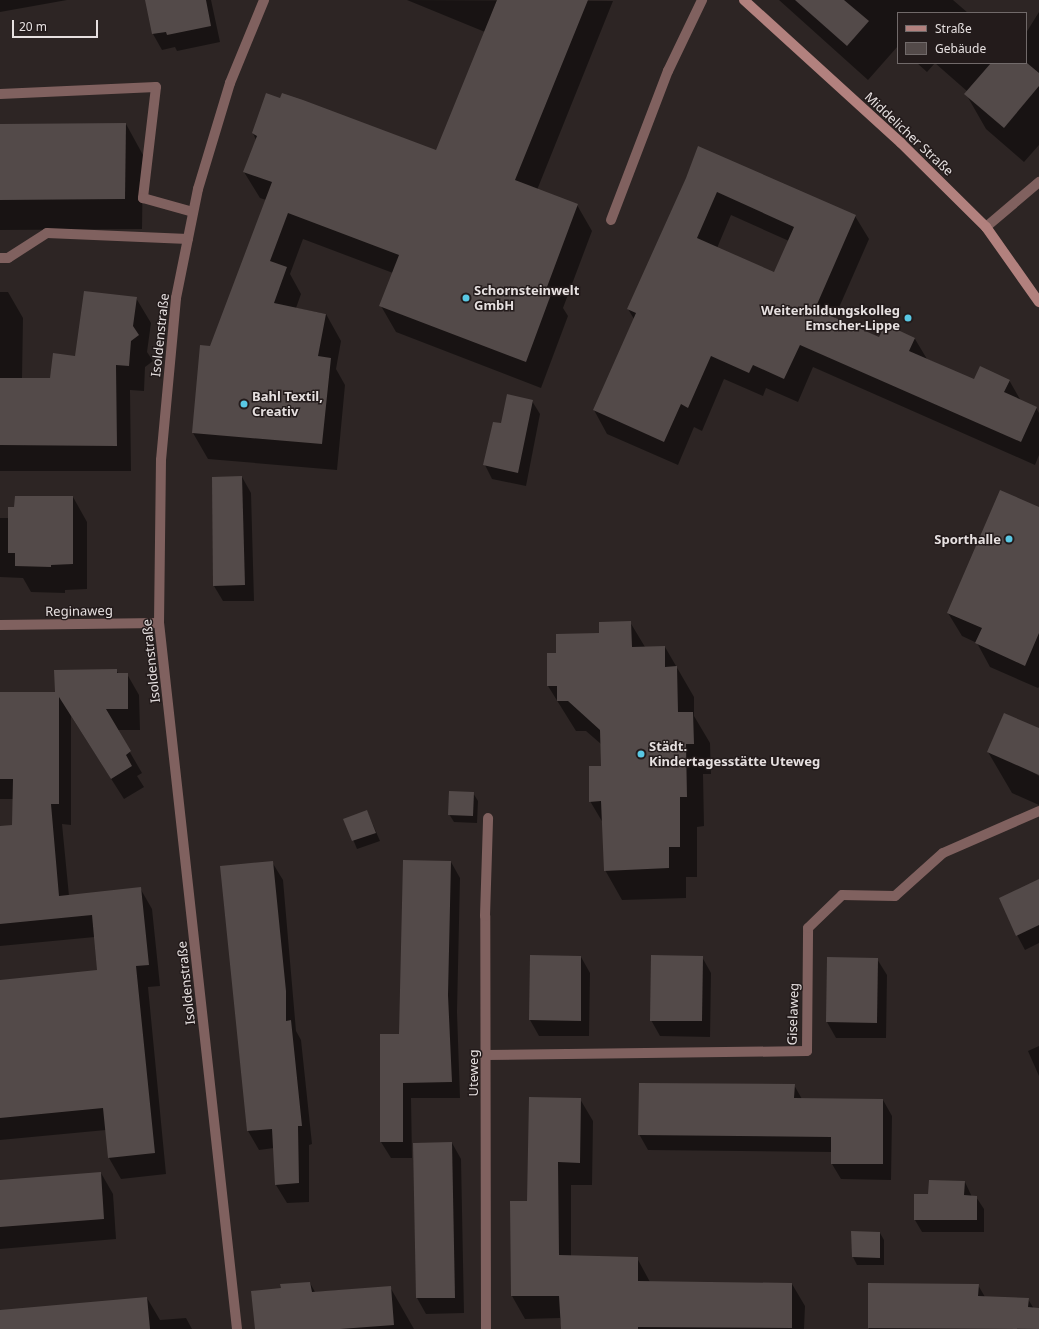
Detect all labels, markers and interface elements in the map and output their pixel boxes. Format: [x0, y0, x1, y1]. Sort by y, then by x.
scale bar [14, 12, 100, 38]
legend [897, 12, 1027, 64]
text: 20 m [19, 18, 47, 35]
text: Straße [935, 20, 972, 37]
text: Gebäude [935, 40, 986, 57]
street label: Middelicher Straße [862, 89, 956, 179]
place label: Schornsteinwelt GmbH [474, 283, 579, 314]
street label: Isoldenstraße [148, 292, 172, 378]
marker: Schornsteinwelt GmbH [461, 293, 471, 303]
place label: Weiterbildungskolleg Emscher-Lippe [761, 303, 900, 334]
marker: Weiterbildungskolleg Emscher-Lippe [903, 313, 913, 323]
place label: Bahl Textil, Creativ [252, 389, 323, 420]
marker: Bahl Textil, Creativ [239, 399, 249, 409]
place label: Sporthalle [934, 531, 1001, 547]
marker: Sporthalle [1004, 534, 1014, 544]
street label: Reginaweg [45, 603, 113, 619]
street label: Isoldenstraße [139, 618, 163, 704]
place label: Städt. Kindertagesstätte Uteweg [649, 739, 820, 770]
marker: Städt. Kindertagesstätte Uteweg [636, 749, 646, 759]
street label: Isoldenstraße [174, 940, 198, 1026]
street label: Giselaweg [784, 982, 802, 1046]
street label: Uteweg [465, 1050, 481, 1096]

